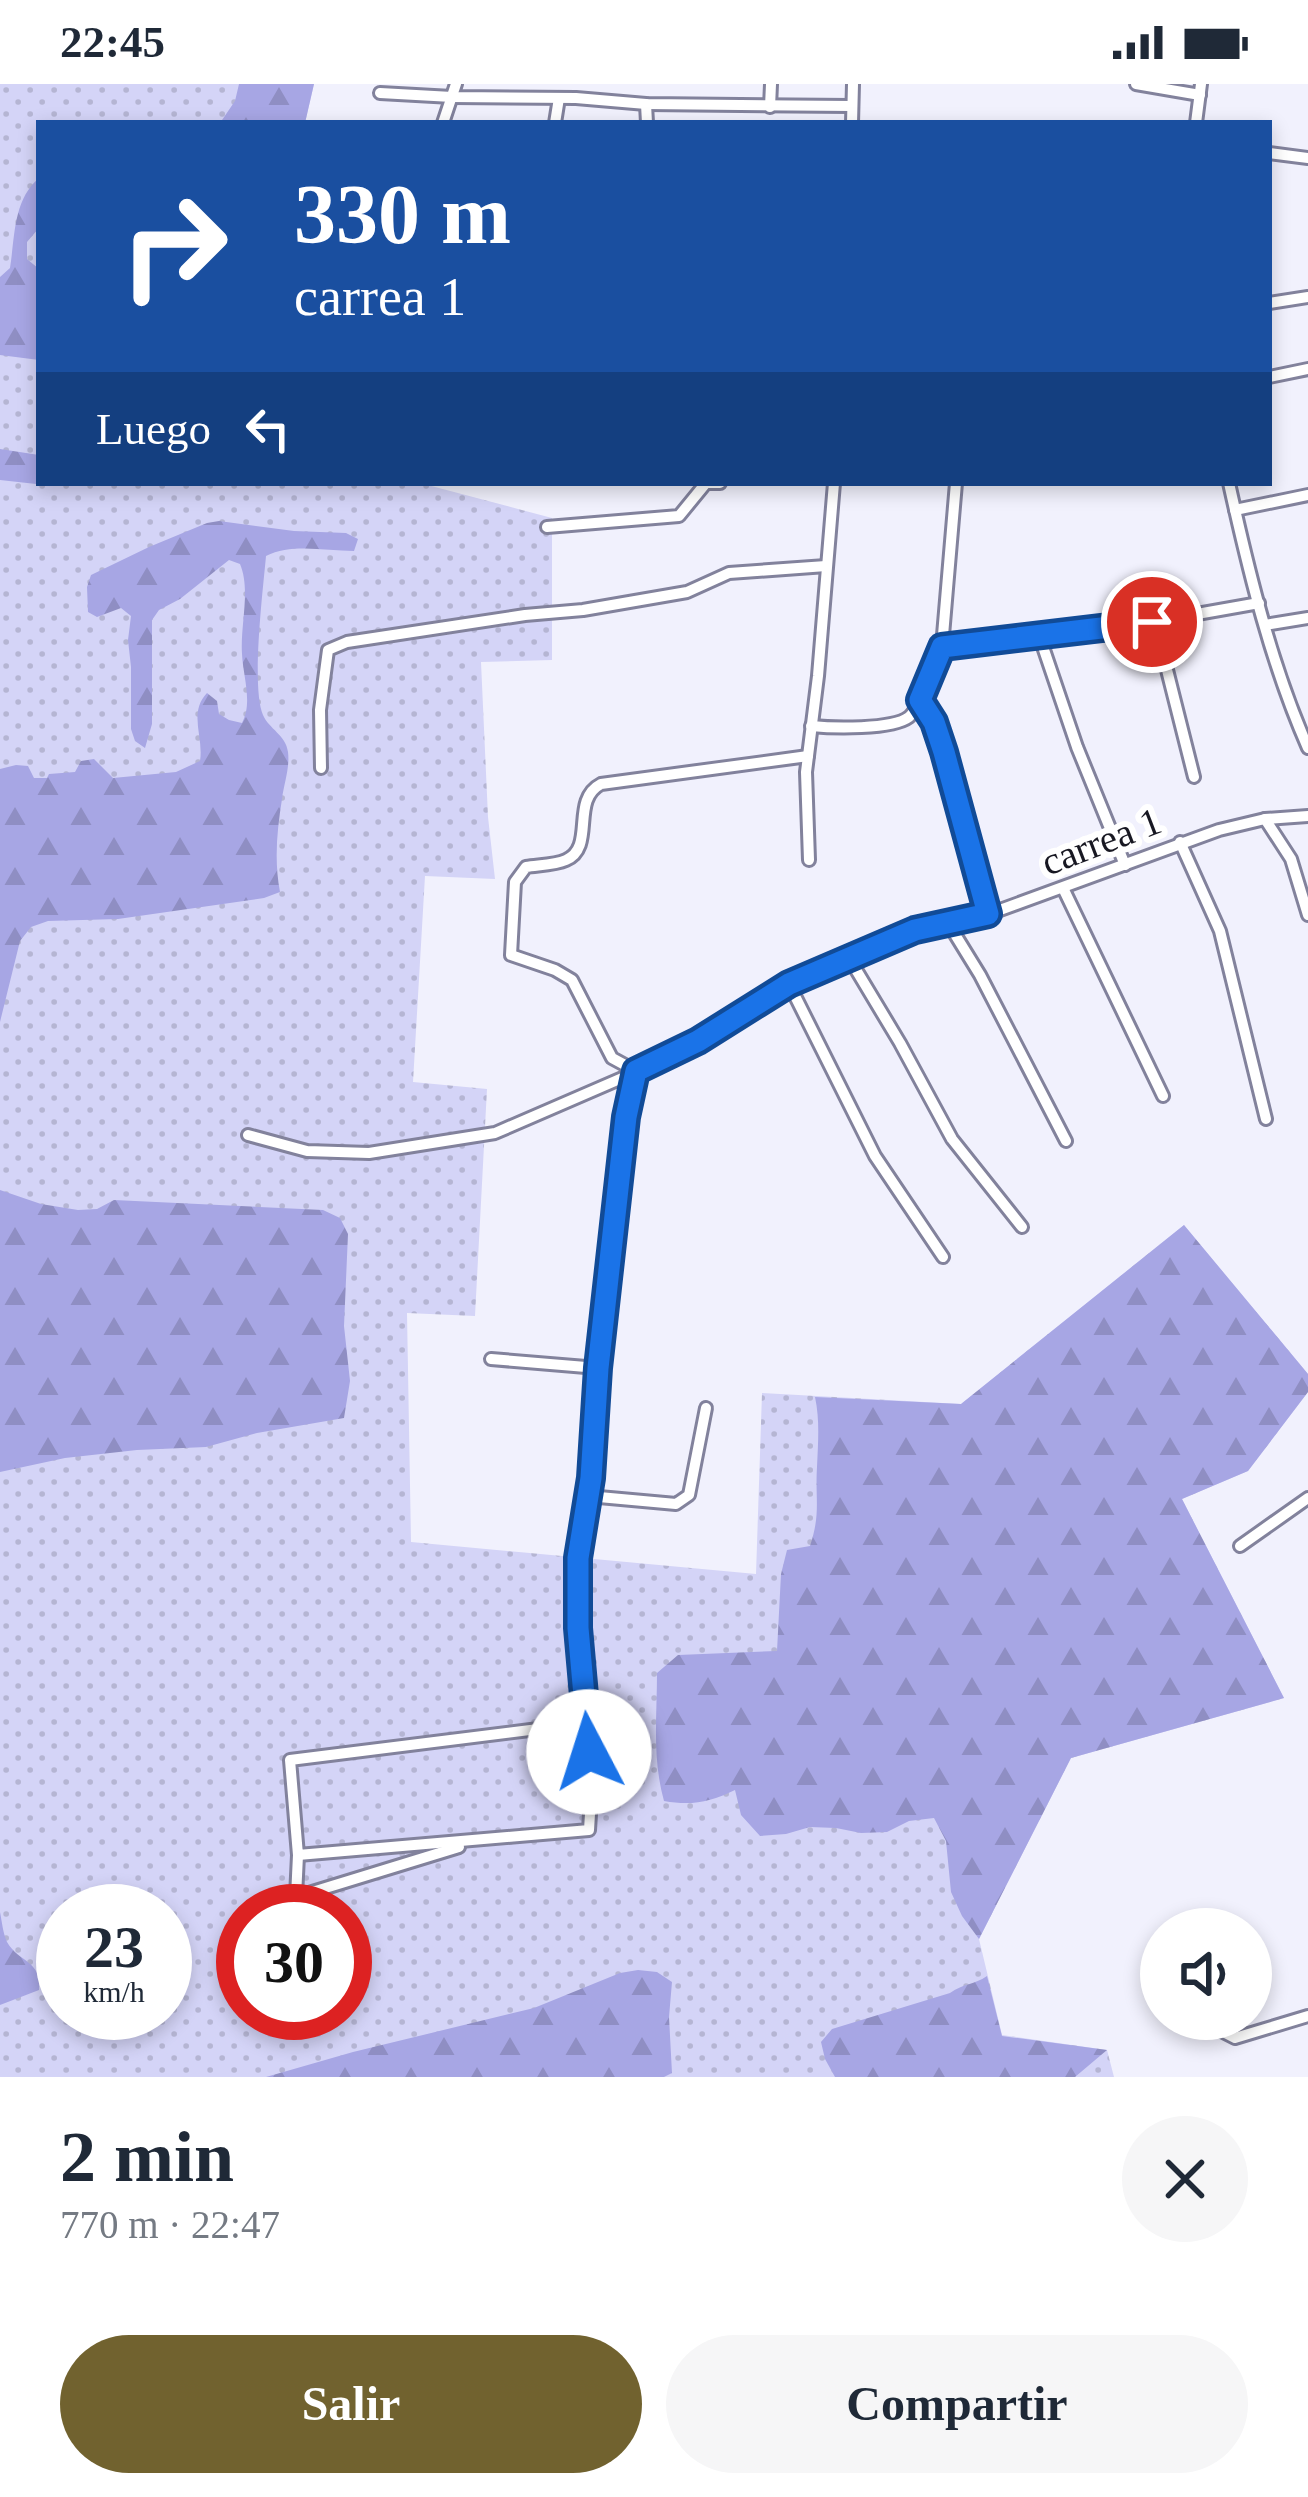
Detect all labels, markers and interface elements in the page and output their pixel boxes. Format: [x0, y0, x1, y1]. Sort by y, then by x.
text: 22:45 [60, 17, 165, 67]
icon: right [96, 168, 252, 324]
text: 330 m [294, 168, 511, 261]
text: carrea 1 [294, 267, 466, 327]
icon: left [235, 396, 301, 462]
text: Luego [96, 404, 211, 454]
pin [1101, 571, 1203, 673]
icon: arrive [1119, 589, 1185, 655]
street label: carrea 1 [1035, 799, 1167, 883]
position arrow [526, 1689, 652, 1815]
speed limit sign: 30 [216, 1884, 372, 2040]
map controls [1140, 1908, 1272, 2040]
button: sound [1140, 1908, 1272, 2040]
text: 23 [84, 1914, 144, 1980]
text: km/h [83, 1975, 145, 2008]
button: close [1122, 2116, 1248, 2242]
text: 2 min [60, 2117, 234, 2197]
text: 770 m · 22:47 [60, 2203, 280, 2246]
button: Salir [60, 2335, 642, 2473]
button: Compartir [666, 2335, 1248, 2473]

